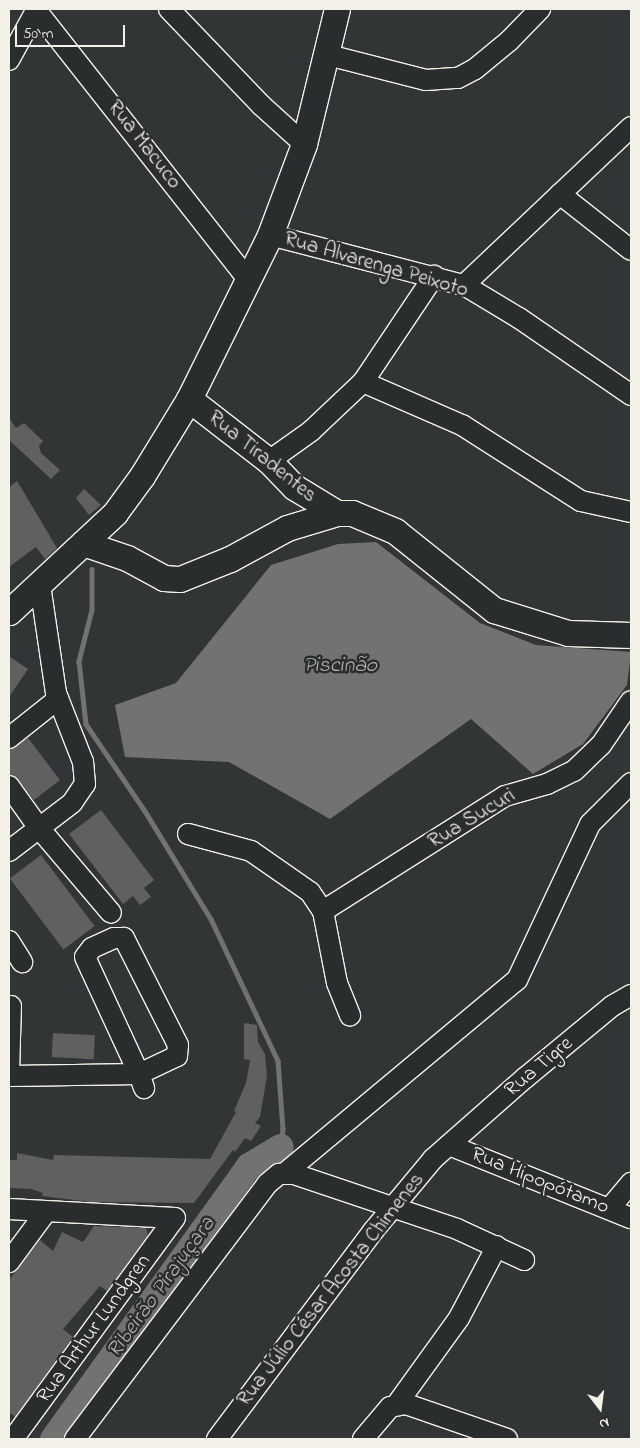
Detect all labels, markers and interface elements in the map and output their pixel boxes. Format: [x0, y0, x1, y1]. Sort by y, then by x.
scale bar [18, 15, 128, 47]
text: 50 m [23, 23, 53, 45]
street label: Rua Macuco [102, 96, 186, 194]
street label: Rua Alvarenga Peixoto [281, 227, 471, 303]
street label: Rua Tiradentes [203, 406, 321, 508]
water label: Piscinão [303, 654, 377, 680]
street label: Rua Sucuri [424, 783, 520, 855]
street label: Rua Tigre [500, 1031, 578, 1103]
street label: Rua Hipopótamo [467, 1142, 613, 1220]
street label: Rua Júlio César Acosta Chimenes [232, 1168, 430, 1412]
water label: Ribeirão Pirajuçara [102, 1212, 222, 1364]
street label: Rua Arthur Lundgren [32, 1250, 156, 1408]
north arrow [575, 1383, 625, 1433]
text: N [597, 1412, 611, 1434]

